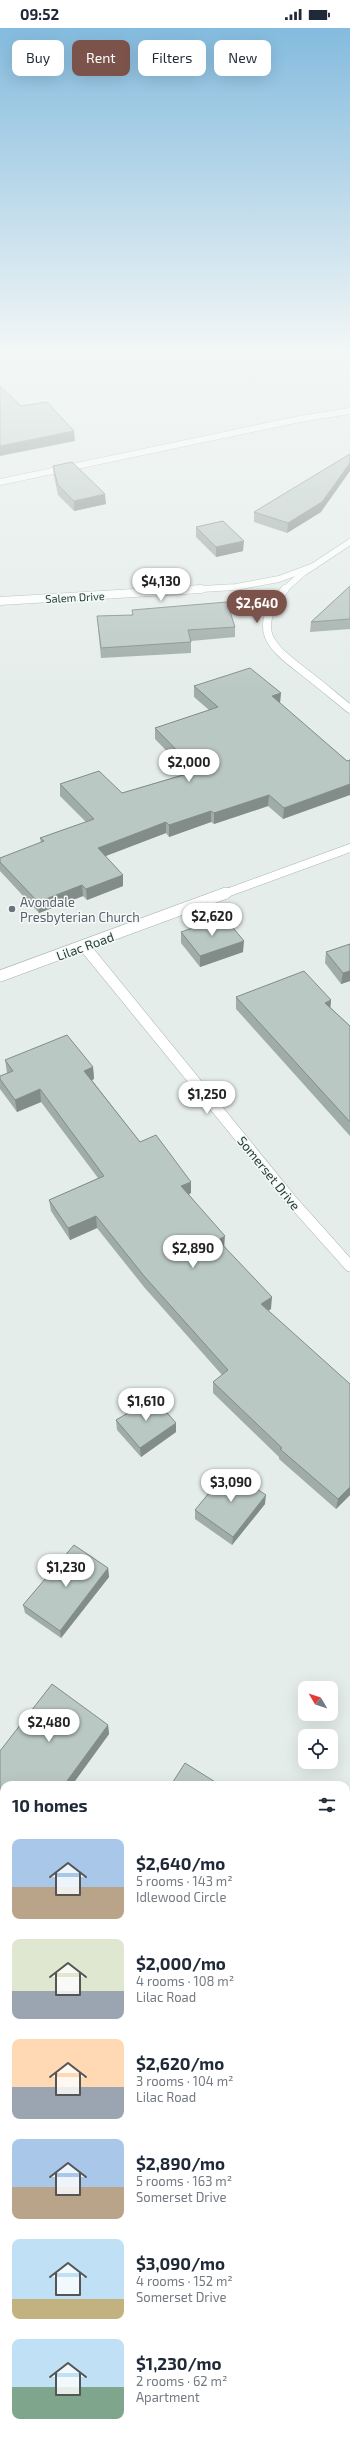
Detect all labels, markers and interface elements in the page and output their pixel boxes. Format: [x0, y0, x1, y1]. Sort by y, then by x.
text: 09:52 [20, 5, 59, 23]
chip: Buy [12, 40, 64, 76]
chip: Rent [72, 40, 130, 76]
chip: Filters [138, 40, 206, 76]
chip: New [214, 40, 271, 76]
pin: $4,130 [128, 568, 194, 602]
text: $4,130 [141, 573, 181, 589]
street label: Salem Drive [45, 589, 105, 605]
pin: $2,640 [224, 590, 290, 624]
text: $2,640 [236, 595, 278, 611]
pin: $2,000 [156, 749, 222, 783]
text: $2,000 [168, 754, 210, 770]
place label: Avondale Presbyterian Church [20, 894, 140, 925]
pin: $2,620 [179, 903, 245, 937]
marker: Avondale Presbyterian Church [7, 904, 17, 914]
text: $2,620 [191, 908, 233, 924]
street label: Lilac Road [54, 928, 116, 964]
pin: $1,250 [174, 1081, 240, 1115]
text: $1,250 [187, 1086, 227, 1102]
street label: Somerset Drive [234, 1133, 304, 1213]
pin: $2,890 [160, 1235, 226, 1269]
text: $2,890 [172, 1240, 214, 1256]
pin: $1,610 [113, 1388, 179, 1422]
text: $1,610 [127, 1393, 165, 1409]
pin: $3,090 [198, 1469, 264, 1503]
text: $3,090 [210, 1474, 252, 1490]
pin: $1,230 [33, 1554, 99, 1588]
text: $1,230 [46, 1559, 86, 1575]
north arrow [298, 1681, 338, 1721]
map controls [298, 1681, 338, 1769]
pin: $2,480 [16, 1709, 82, 1743]
text: $2,480 [28, 1714, 70, 1730]
button: locate [298, 1729, 338, 1769]
icon: filters [316, 1794, 338, 1816]
text: 10 homes [12, 1795, 88, 1815]
text: $2,640/mo [136, 1853, 225, 1873]
icon: home [44, 1855, 92, 1903]
text: 5 rooms · 143 m² [136, 1873, 233, 1889]
text: Idlewood Circle [136, 1889, 226, 1905]
text: $2,000/mo [136, 1953, 226, 1973]
icon: home [44, 1955, 92, 2003]
text: 4 rooms · 108 m² [136, 1973, 234, 1989]
text: Lilac Road [136, 1989, 196, 2005]
text: $2,620/mo [136, 2053, 224, 2073]
icon: home [44, 2055, 92, 2103]
text: 3 rooms · 104 m² [136, 2073, 233, 2089]
text: Lilac Road [136, 2089, 196, 2105]
text: $2,890/mo [136, 2153, 225, 2173]
icon: home [44, 2155, 92, 2203]
text: 5 rooms · 163 m² [136, 2173, 232, 2189]
text: Somerset Drive [136, 2189, 227, 2205]
text: $3,090/mo [136, 2253, 225, 2273]
icon: home [44, 2255, 92, 2303]
text: 4 rooms · 152 m² [136, 2273, 233, 2289]
text: Somerset Drive [136, 2289, 227, 2305]
text: $1,230/mo [136, 2353, 221, 2373]
icon: home [44, 2355, 92, 2403]
text: 2 rooms · 62 m² [136, 2373, 227, 2389]
text: Apartment [136, 2389, 200, 2405]

